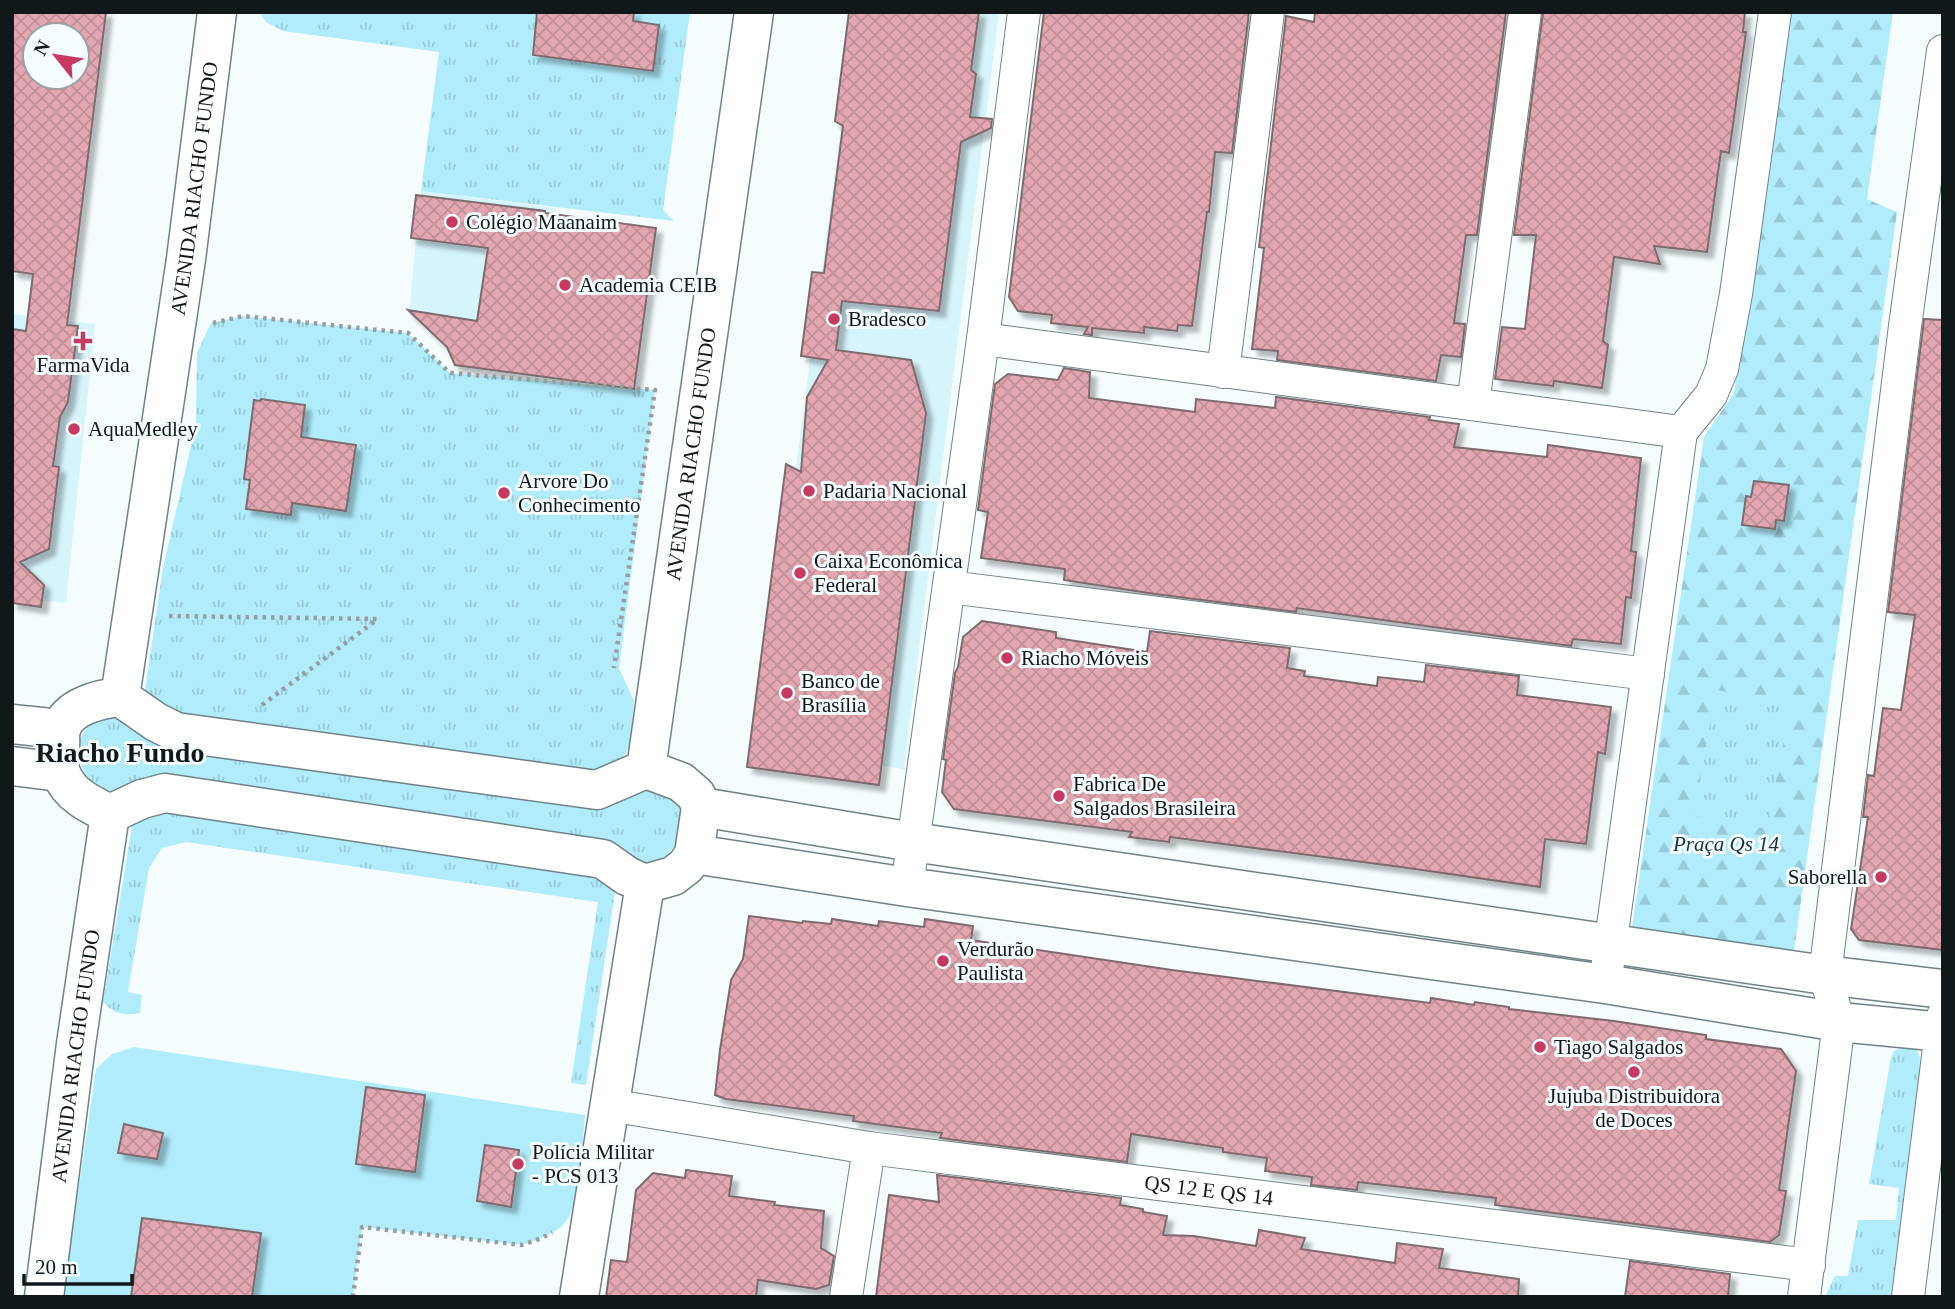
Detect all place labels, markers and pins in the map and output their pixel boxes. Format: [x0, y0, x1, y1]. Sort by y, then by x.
place label: Colégio Maanaim [466, 210, 617, 234]
marker: Colégio Maanaim [444, 214, 460, 230]
place label: Academia CEIB [579, 273, 717, 297]
marker: Academia CEIB [557, 277, 573, 293]
place label: Bradesco [848, 307, 926, 331]
marker: Bradesco [826, 311, 842, 327]
marker: FarmaVida [75, 333, 91, 349]
place label: FarmaVida [36, 353, 130, 377]
place label: AquaMedley [88, 417, 198, 441]
marker: AquaMedley [66, 421, 82, 437]
place label: Arvore Do Conhecimento [518, 469, 640, 517]
place label: Padaria Nacional [823, 479, 967, 503]
marker: Padaria Nacional [801, 483, 817, 499]
marker: Arvore Do Conhecimento [496, 485, 512, 501]
place label: Caixa Econômica Federal [814, 549, 963, 597]
marker: Caixa Econômica Federal [792, 565, 808, 581]
place label: Riacho Móveis [1021, 646, 1149, 670]
marker: Riacho Móveis [999, 650, 1015, 666]
place label: Banco de Brasília [801, 669, 880, 717]
marker: Banco de Brasília [779, 685, 795, 701]
place label: Fabrica De Salgados Brasileira [1073, 772, 1236, 820]
marker: Fabrica De Salgados Brasileira [1051, 788, 1067, 804]
place label: Saborella [1788, 865, 1868, 889]
marker: Saborella [1873, 869, 1889, 885]
place label: Verdurão Paulista [957, 937, 1034, 985]
marker: Verdurão Paulista [935, 953, 951, 969]
place label: Tiago Salgados [1554, 1035, 1683, 1059]
marker: Tiago Salgados [1532, 1039, 1548, 1055]
marker: Jujuba Distribuidora de Doces [1626, 1064, 1642, 1080]
place label: Jujuba Distribuidora de Doces [1548, 1084, 1721, 1132]
place label: Polícia Militar - PCS 013 [532, 1140, 654, 1188]
marker: Polícia Militar - PCS 013 [510, 1156, 526, 1172]

